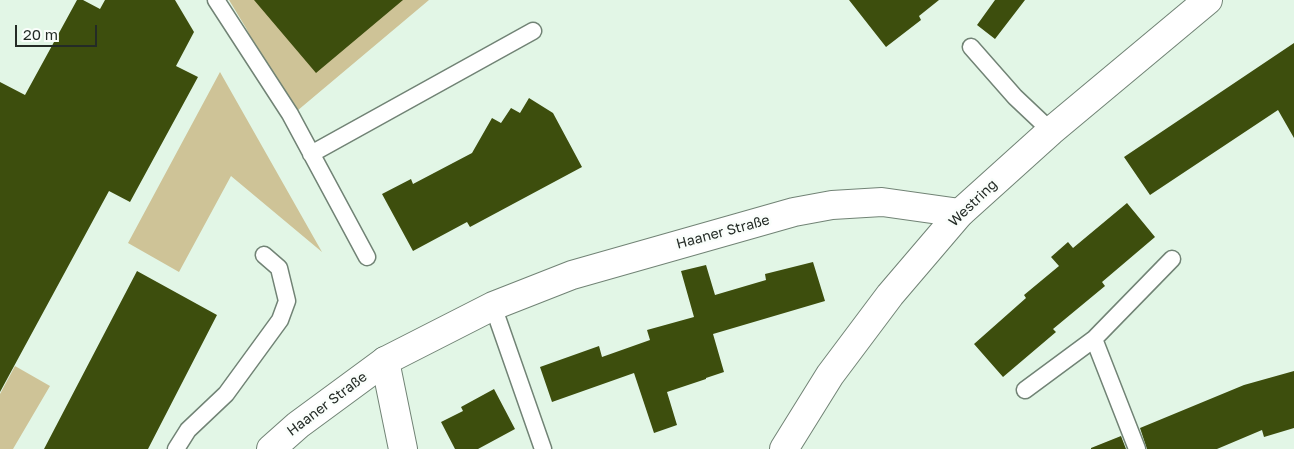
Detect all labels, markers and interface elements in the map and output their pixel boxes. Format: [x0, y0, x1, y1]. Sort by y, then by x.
scale bar [18, 15, 100, 47]
text: 20 m [23, 25, 58, 43]
street label: Westring [945, 176, 1001, 230]
street label: Haaner Straße [675, 211, 771, 253]
street label: Haaner Straße [284, 368, 370, 440]

